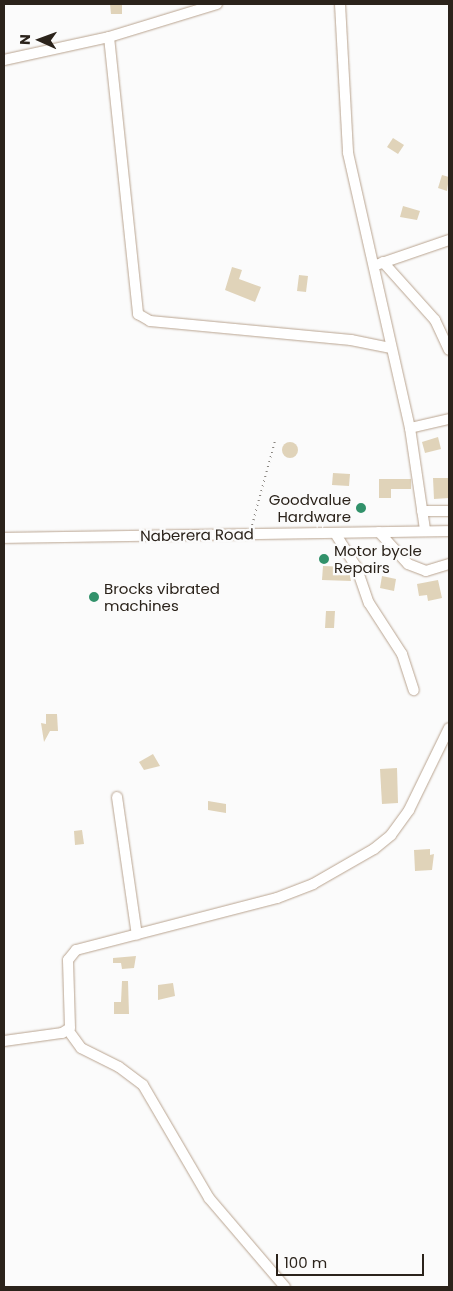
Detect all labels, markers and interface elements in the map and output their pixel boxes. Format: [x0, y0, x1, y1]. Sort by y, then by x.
north arrow [15, 15, 65, 65]
text: N [15, 34, 35, 45]
place label: Goodvalue Hardware [269, 490, 351, 525]
marker: Goodvalue Hardware [355, 502, 367, 514]
street label: Naberera Road [140, 525, 254, 545]
place label: Motor bycle Repairs [334, 541, 422, 576]
marker: Motor bycle Repairs [318, 553, 330, 565]
place label: Brocks vibrated machines [104, 579, 220, 614]
marker: Brocks vibrated machines [88, 591, 100, 603]
scale bar [278, 1244, 426, 1276]
text: 100 m [284, 1252, 327, 1273]

